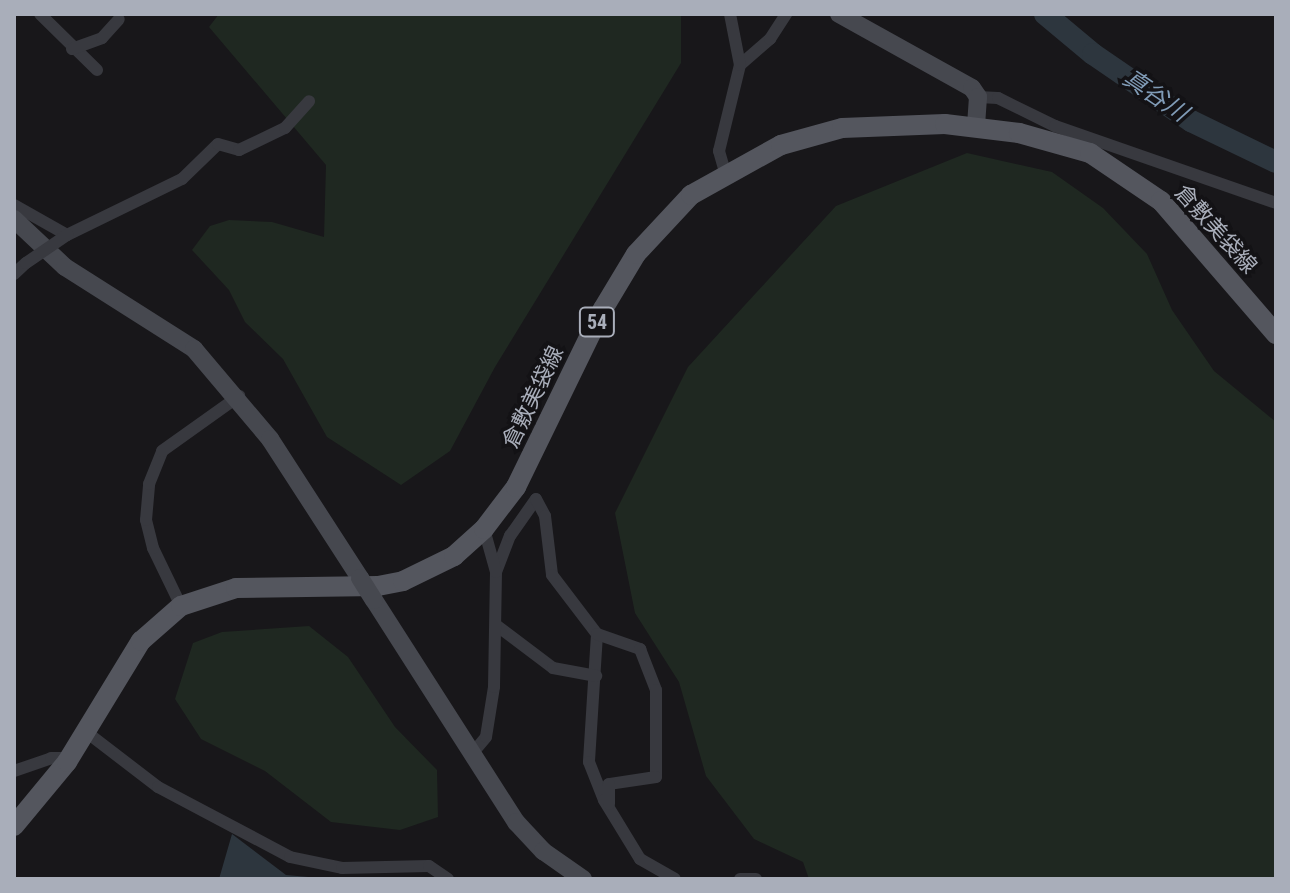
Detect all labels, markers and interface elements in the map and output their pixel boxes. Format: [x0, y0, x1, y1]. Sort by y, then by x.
water label: 真谷川 [1117, 64, 1193, 128]
street label: 倉敷美袋線 [1169, 179, 1263, 279]
road number: 54 [577, 306, 617, 338]
street label: 倉敷美袋線 [497, 342, 569, 452]

